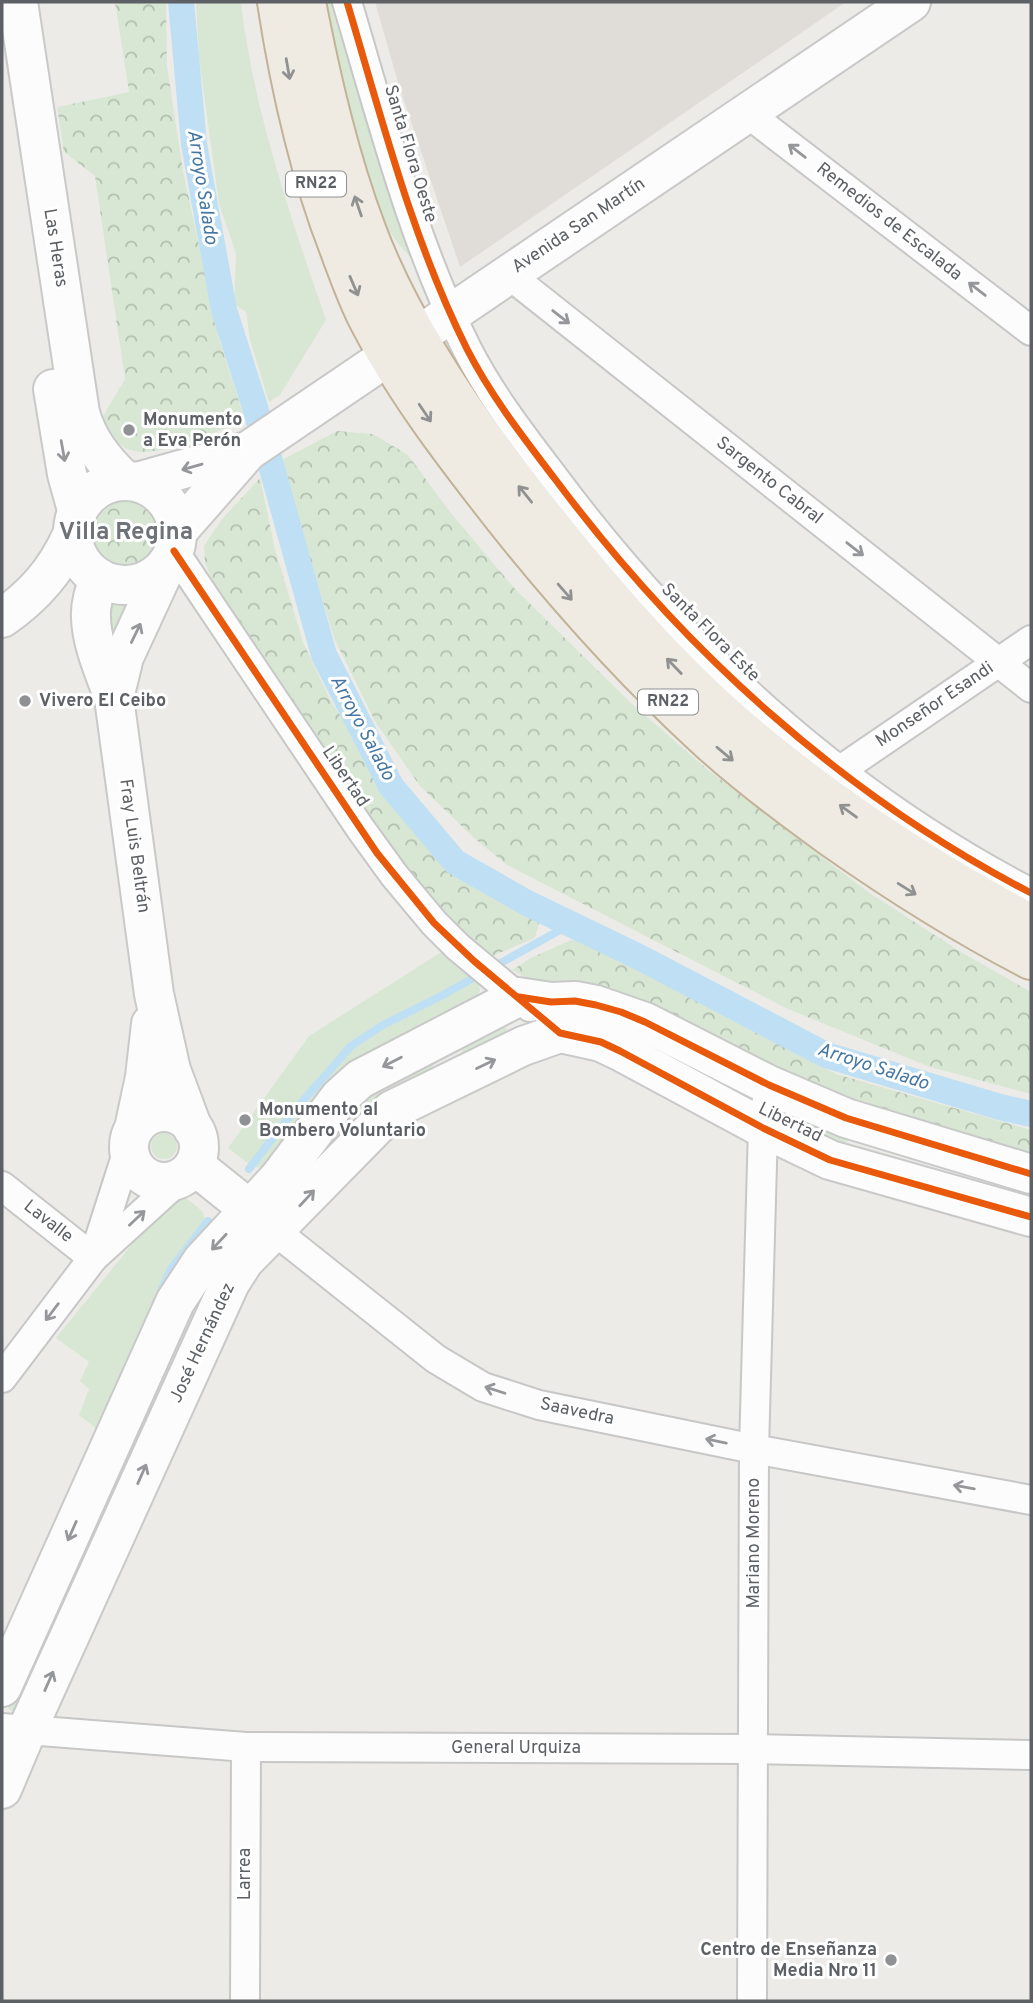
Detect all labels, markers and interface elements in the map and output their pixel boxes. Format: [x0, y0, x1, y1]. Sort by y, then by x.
one-way arrow [282, 57, 296, 80]
street label: Santa Flora Oeste [378, 82, 442, 226]
water label: Arroyo Salado [181, 128, 223, 247]
one-way arrow [788, 143, 806, 158]
street label: Remedios de Escalada [811, 158, 967, 286]
road number: RN22 [286, 172, 346, 196]
street label: Avenida San Martín [508, 173, 650, 279]
one-way arrow [351, 196, 363, 218]
street label: Las Heras [37, 207, 73, 289]
one-way arrow [348, 275, 361, 297]
one-way arrow [968, 282, 987, 297]
one-way arrow [552, 309, 570, 324]
one-way arrow [418, 403, 432, 422]
place label: Monumento a Eva Perón [143, 409, 242, 453]
marker: Monumento a Eva Perón [121, 422, 137, 438]
street label: Sargento Cabral [711, 432, 827, 530]
one-way arrow [57, 439, 70, 462]
one-way arrow [182, 461, 204, 474]
one-way arrow [517, 485, 533, 503]
district label: Villa Regina [59, 518, 193, 548]
one-way arrow [845, 541, 864, 556]
street label: Santa Flora Este [656, 579, 764, 687]
one-way arrow [557, 583, 573, 601]
one-way arrow [129, 623, 143, 644]
street label: Monseñor Esandi [872, 657, 998, 753]
one-way arrow [665, 658, 682, 675]
water label: Arroyo Salado [324, 671, 400, 785]
place label: Vivero El Ceibo [39, 690, 166, 713]
road number: RN22 [638, 690, 698, 715]
marker: Vivero El Ceibo [17, 693, 33, 709]
street label: Libertad [316, 742, 374, 812]
one-way arrow [715, 746, 733, 762]
street label: Fray Luis Beltrán [113, 778, 155, 914]
one-way arrow [839, 804, 858, 818]
one-way arrow [897, 883, 917, 897]
water label: Arroyo Salado [814, 1038, 933, 1097]
one-way arrow [382, 1056, 403, 1070]
one-way arrow [475, 1057, 496, 1070]
street label: Libertad [754, 1098, 826, 1148]
place label: Monumento al Bombero Voluntario [259, 1099, 426, 1143]
marker: Monumento al Bombero Voluntario [237, 1112, 253, 1128]
one-way arrow [298, 1190, 315, 1207]
street label: Lavalle [18, 1195, 78, 1249]
one-way arrow [128, 1210, 146, 1226]
one-way arrow [211, 1233, 227, 1251]
street label: José Hernández [165, 1279, 241, 1407]
one-way arrow [45, 1303, 60, 1322]
one-way arrow [484, 1383, 506, 1396]
street label: Saavedra [538, 1393, 616, 1431]
one-way arrow [705, 1433, 728, 1447]
one-way arrow [136, 1464, 149, 1485]
street label: Mariano Moreno [743, 1478, 766, 1608]
one-way arrow [953, 1480, 976, 1494]
one-way arrow [65, 1519, 78, 1541]
one-way arrow [43, 1671, 56, 1692]
street label: General Urquiza [451, 1737, 581, 1760]
street label: Larrea [234, 1848, 257, 1900]
place label: Centro de Enseñanza Media Nro 11 [700, 1939, 877, 1983]
marker: Centro de Enseñanza Media Nro 11 [883, 1952, 899, 1968]

